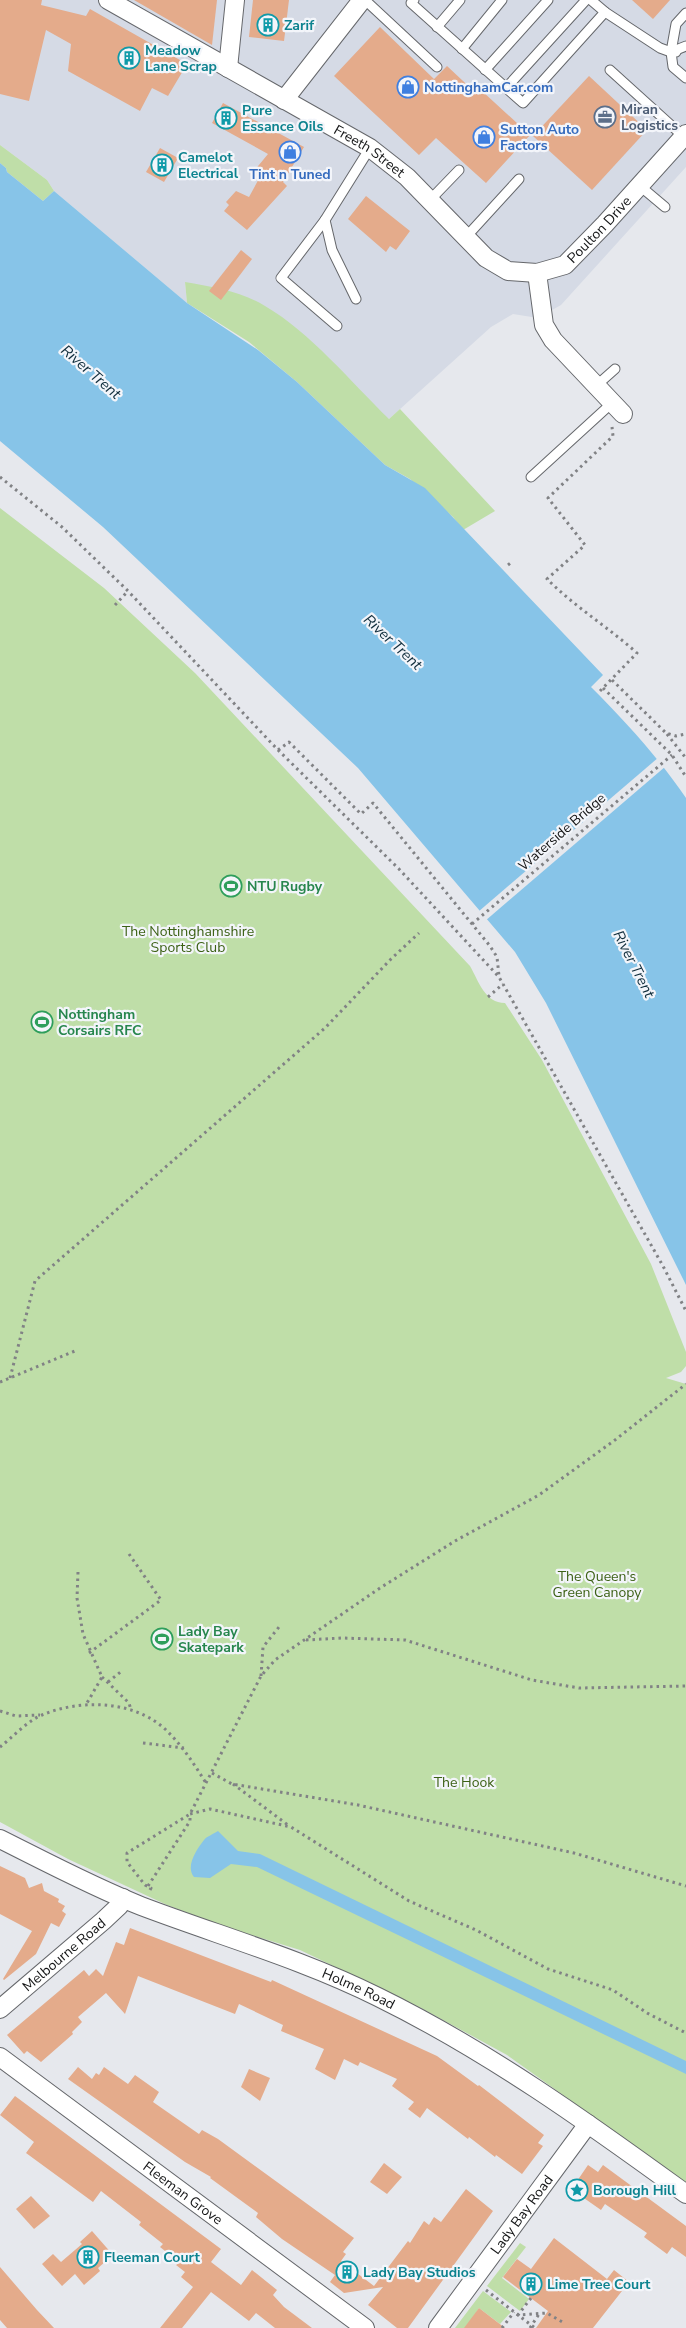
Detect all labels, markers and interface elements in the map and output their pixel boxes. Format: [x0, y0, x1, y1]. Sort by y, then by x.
building icon: Zarif [256, 13, 280, 37]
place label: Zarif [284, 16, 315, 35]
place label: Meadow Lane Scrap [145, 41, 217, 76]
building icon: Meadow Lane Scrap [117, 46, 141, 70]
shop icon: NottinghamCar.com [396, 75, 420, 99]
place label: NottinghamCar.com [424, 78, 553, 97]
place label: Miran Logistics [621, 100, 678, 135]
place label: Pure Essance Oils [242, 101, 324, 136]
office icon: Miran Logistics [593, 105, 617, 129]
building icon: Pure Essance Oils [214, 106, 238, 130]
street label: Freeth Street [331, 120, 409, 182]
place label: Sutton Auto Factors [500, 120, 579, 155]
shop icon: Sutton Auto Factors [472, 125, 496, 149]
shop icon: Tint n Tuned [278, 140, 302, 164]
place label: Camelot Electrical [178, 148, 239, 183]
building icon: Camelot Electrical [150, 153, 174, 177]
place label: Tint n Tuned [249, 165, 331, 184]
street label: Poulton Drive [563, 192, 635, 267]
water label: River Trent [57, 340, 126, 404]
water label: River Trent [359, 610, 427, 675]
street label: Waterside Bridge [514, 789, 610, 875]
sports icon: NTU Rugby [219, 874, 243, 898]
place label: NTU Rugby [247, 877, 323, 896]
park label: The Nottinghamshire Sports Club [122, 922, 254, 957]
water label: River Trent [608, 927, 660, 1002]
place label: Nottingham Corsairs RFC [58, 1005, 142, 1040]
sports icon: Nottingham Corsairs RFC [30, 1010, 54, 1034]
park label: The Queen's Green Canopy [552, 1567, 642, 1602]
place label: Lady Bay Skatepark [178, 1622, 244, 1657]
sports icon: Lady Bay Skatepark [150, 1627, 174, 1651]
park label: The Hook [434, 1773, 495, 1792]
street label: Melbourne Road [18, 1913, 110, 1995]
street label: Holme Road [319, 1963, 398, 2014]
street label: Fleeman Grove [139, 2157, 227, 2229]
street label: Lady Bay Road [486, 2171, 557, 2258]
place icon: Borough Hill [565, 2178, 589, 2202]
place label: Borough Hill [593, 2181, 677, 2200]
building icon: Fleeman Court [76, 2245, 100, 2269]
place label: Fleeman Court [104, 2248, 200, 2267]
building icon: Lady Bay Studios [335, 2260, 359, 2284]
place label: Lady Bay Studios [363, 2263, 476, 2282]
building icon: Lime Tree Court [519, 2272, 543, 2296]
place label: Lime Tree Court [547, 2275, 651, 2294]

